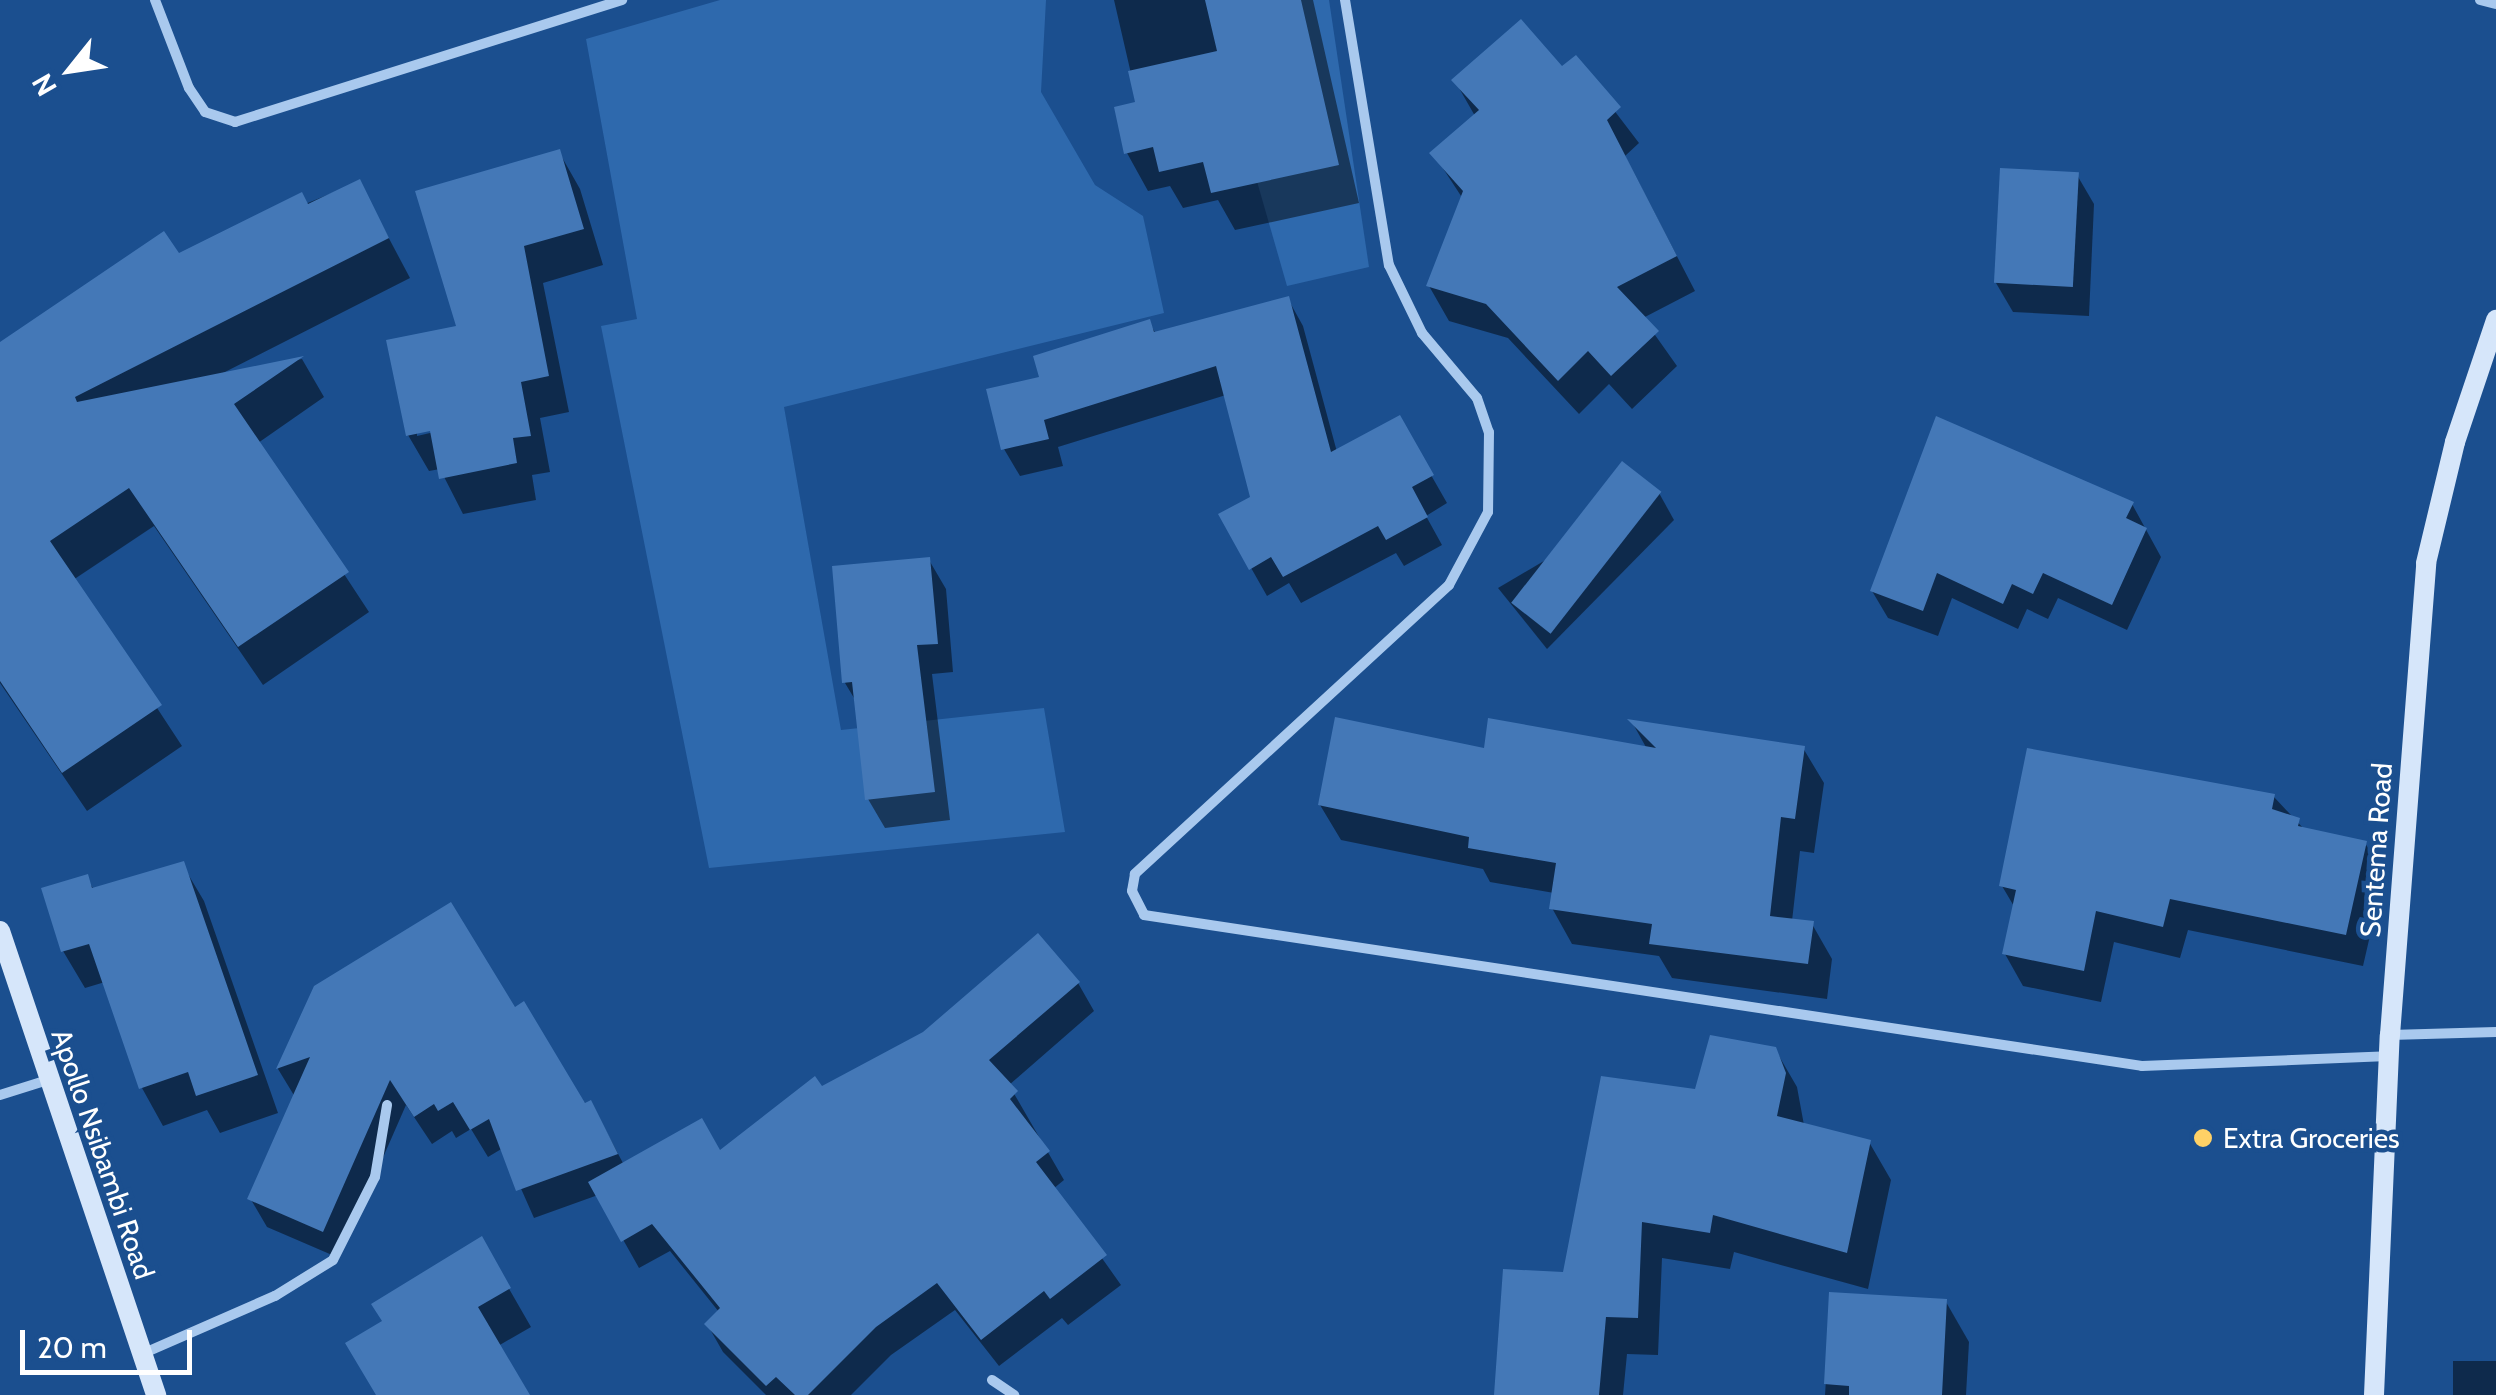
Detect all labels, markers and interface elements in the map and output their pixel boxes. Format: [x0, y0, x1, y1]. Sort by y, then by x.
north arrow [20, 20, 120, 120]
text: N [24, 68, 64, 102]
street label: Sentema Road [2353, 762, 2399, 938]
street label: Apollo Nsibambi Road [44, 1025, 162, 1283]
place label: Extra Groceries [2223, 1121, 2400, 1155]
marker: Extra Groceries [2192, 1127, 2214, 1149]
scale bar [25, 1310, 198, 1372]
text: 20 m [37, 1329, 107, 1366]

